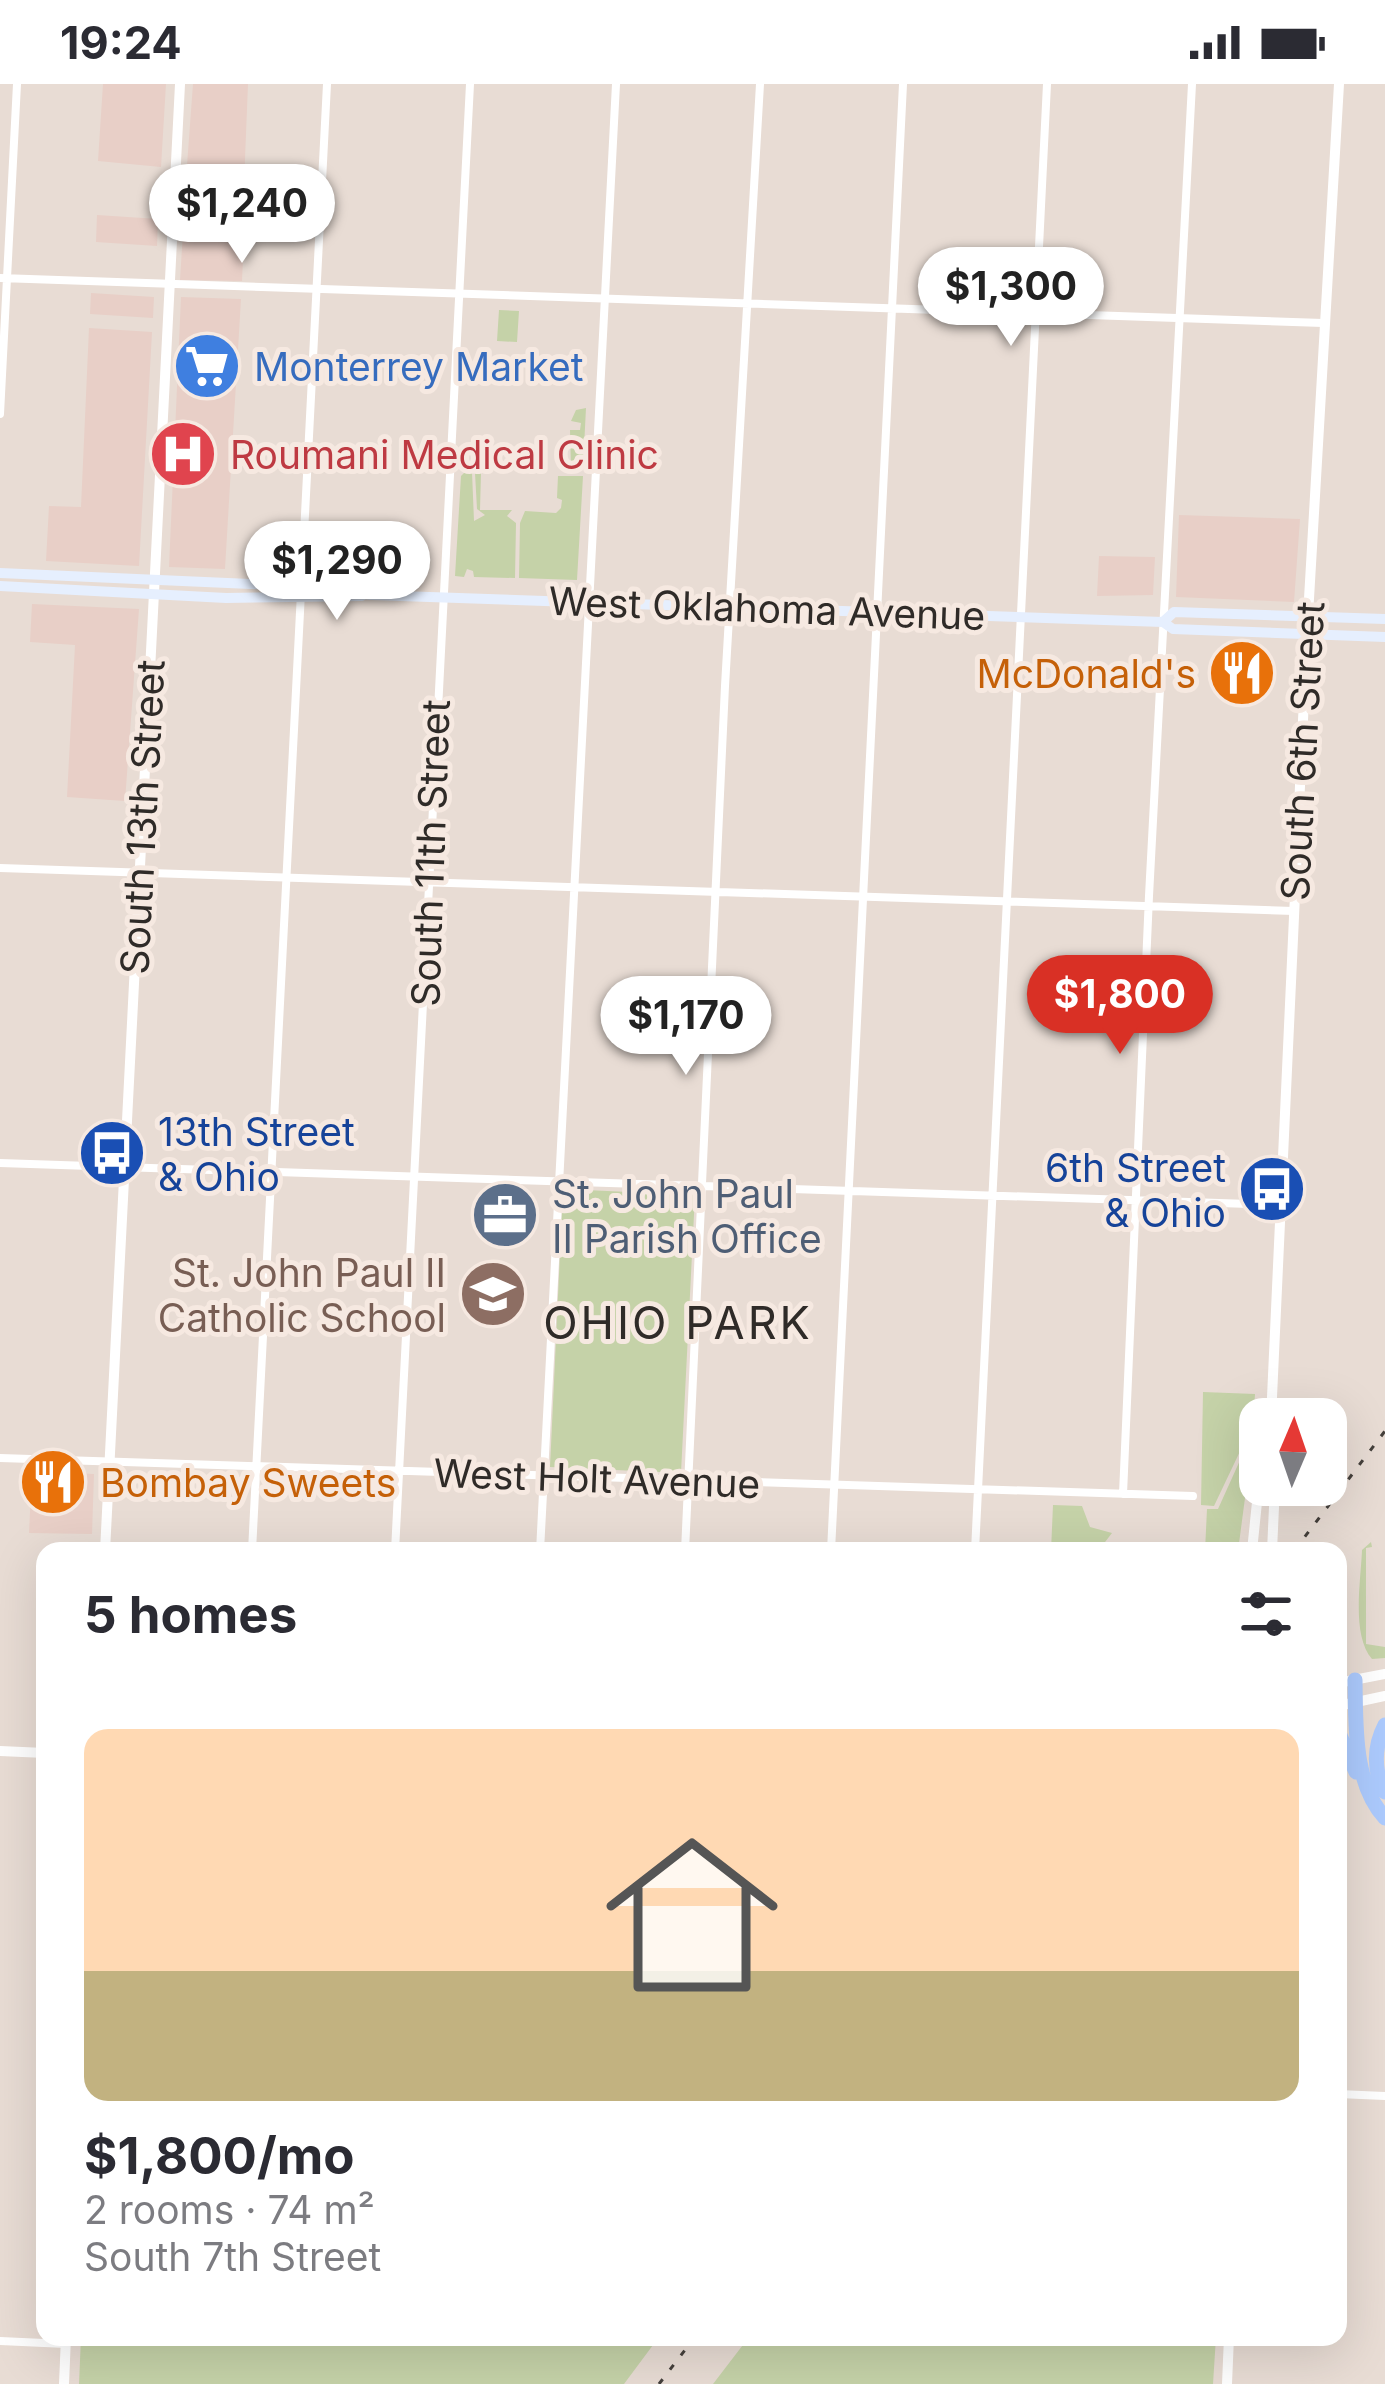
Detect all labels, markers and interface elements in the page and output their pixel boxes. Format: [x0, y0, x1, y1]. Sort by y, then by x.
text: 19:24 [60, 15, 182, 70]
pin: $1,240 [144, 164, 340, 266]
text: $1,240 [176, 179, 308, 226]
pin: $1,300 [913, 247, 1109, 349]
text: $1,300 [945, 262, 1077, 309]
supermarket icon: Monterrey Market [172, 331, 242, 401]
place label: Monterrey Market [254, 343, 583, 390]
hospital icon: Roumani Medical Clinic [148, 419, 218, 489]
place label: Roumani Medical Clinic [230, 431, 659, 478]
pin: $1,290 [239, 521, 435, 623]
text: $1,290 [271, 536, 403, 583]
street label: West Oklahoma Avenue [548, 577, 986, 639]
street label: South 6th Street [1271, 600, 1333, 902]
restaurant icon: McDonald's [1207, 638, 1277, 708]
place label: McDonald's [976, 650, 1196, 697]
street label: South 13th Street [110, 658, 174, 976]
street label: South 11th Street [401, 699, 459, 1007]
pin: $1,800 [1022, 955, 1218, 1057]
text: $1,800 [1054, 970, 1186, 1017]
pin: $1,170 [588, 976, 784, 1078]
text: $1,170 [627, 991, 745, 1038]
place label: 13th Street & Ohio [158, 1108, 355, 1200]
bus stop icon: 13th Street & Ohio [77, 1118, 147, 1188]
place label: 6th Street & Ohio [1045, 1144, 1226, 1236]
bus stop icon: 6th Street & Ohio [1237, 1154, 1307, 1224]
place label: St. John Paul II Parish Office [552, 1170, 822, 1262]
office icon: St. John Paul II Parish Office [470, 1180, 540, 1250]
place label: St. John Paul II Catholic School [158, 1249, 446, 1341]
school or university icon: St. John Paul II Catholic School [458, 1259, 528, 1329]
district label: OHIO PARK [543, 1295, 813, 1350]
north arrow [1239, 1398, 1347, 1506]
map controls [1239, 1398, 1347, 1506]
restaurant icon: Bombay Sweets [18, 1447, 88, 1517]
street label: West Holt Avenue [433, 1449, 761, 1507]
place label: Bombay Sweets [100, 1459, 396, 1506]
icon: filters [1233, 1581, 1299, 1647]
text: 5 homes [84, 1584, 297, 1645]
icon: home [584, 1807, 800, 2023]
text: $1,800/mo [84, 2125, 355, 2186]
text: 2 rooms · 74 m² [84, 2186, 375, 2233]
text: South 7th Street [84, 2233, 381, 2280]

